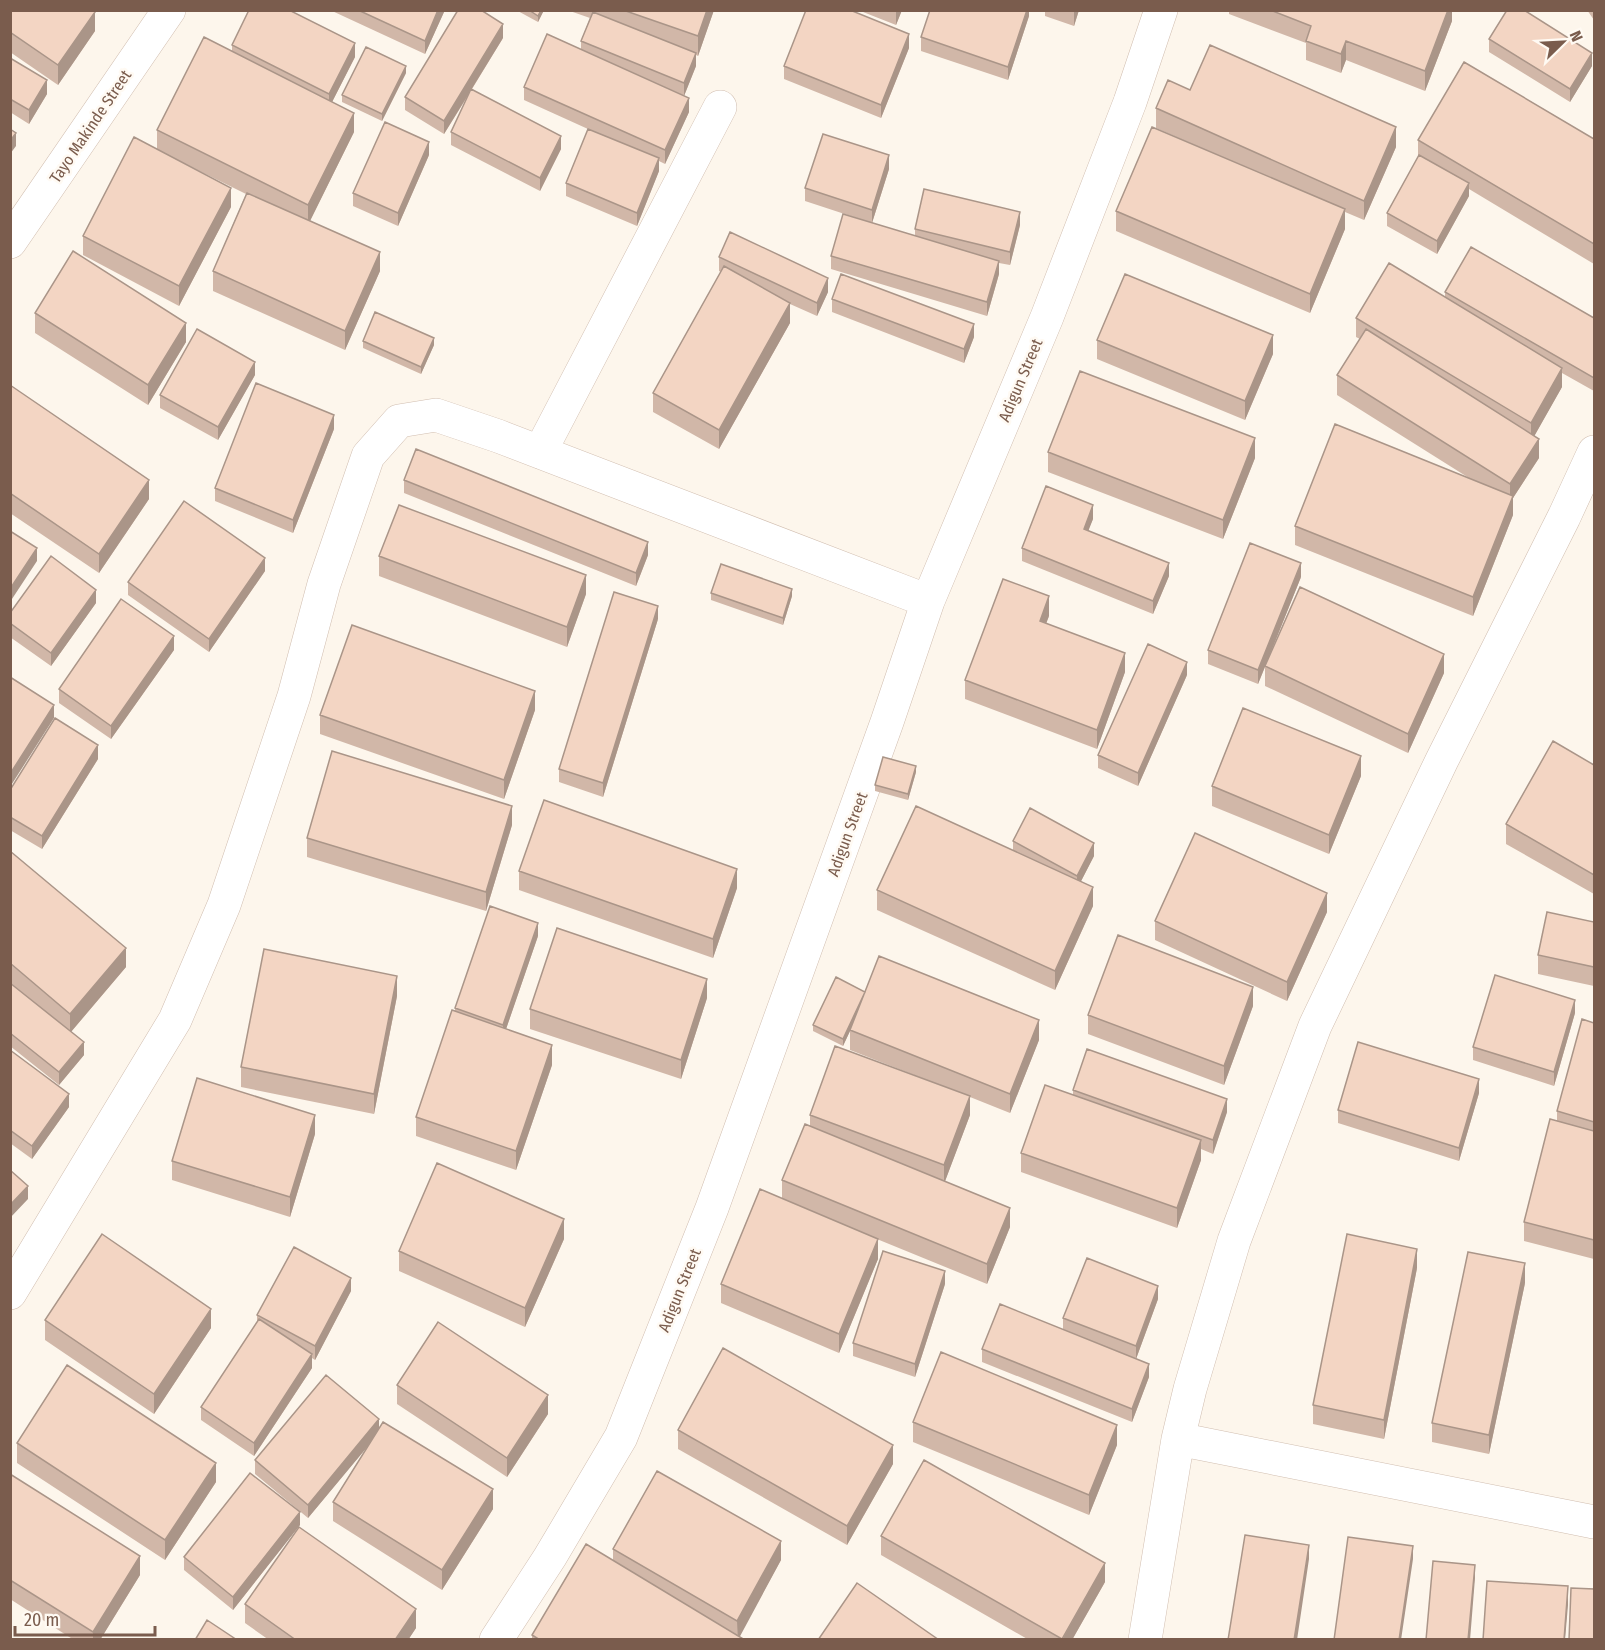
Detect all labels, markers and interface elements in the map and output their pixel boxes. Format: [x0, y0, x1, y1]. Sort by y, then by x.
north arrow [1533, 12, 1593, 72]
text: N [1566, 28, 1587, 44]
street label: Tayo Makinde Street [46, 66, 136, 186]
street label: Adigun Street [994, 335, 1047, 425]
street label: Adigun Street [823, 789, 872, 879]
street label: Adigun Street [654, 1245, 705, 1335]
scale bar [15, 1599, 154, 1637]
text: 20 m [24, 1609, 59, 1631]

